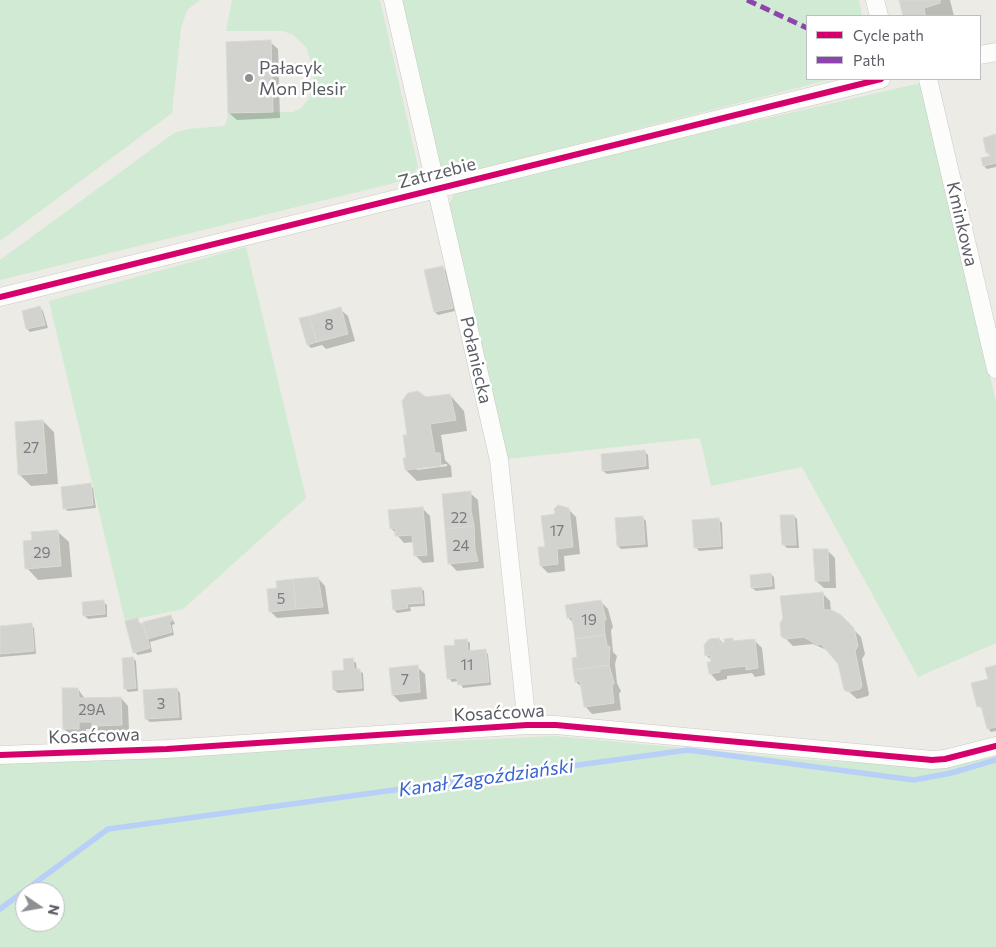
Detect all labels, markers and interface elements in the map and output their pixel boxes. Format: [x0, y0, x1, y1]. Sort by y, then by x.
legend [806, 15, 981, 80]
text: Cycle path [853, 26, 924, 44]
text: Path [853, 51, 885, 69]
place label: Pałacyk Mon Plesir [259, 57, 346, 100]
marker: Pałacyk Mon Plesir [243, 72, 255, 84]
street label: Zatrzebie [396, 153, 478, 193]
street label: Kminkowa [942, 180, 982, 268]
street label: Połaniecka [455, 314, 497, 406]
house number: 8 [324, 316, 334, 334]
house number: 27 [23, 439, 39, 457]
house number: 22 [451, 509, 467, 527]
house number: 17 [550, 522, 564, 540]
house number: 24 [452, 537, 470, 555]
house number: 29 [33, 544, 51, 562]
house number: 5 [277, 590, 285, 608]
house number: 19 [581, 611, 597, 629]
house number: 11 [461, 656, 473, 674]
house number: 7 [401, 671, 409, 689]
house number: 3 [157, 695, 165, 713]
street label: Kosaćcowa [453, 700, 545, 726]
house number: 29A [78, 701, 106, 719]
street label: Kosaćcowa [48, 724, 140, 748]
water label: Kanał Zagoździański [397, 754, 575, 802]
north arrow [15, 882, 65, 932]
text: N [45, 903, 64, 917]

